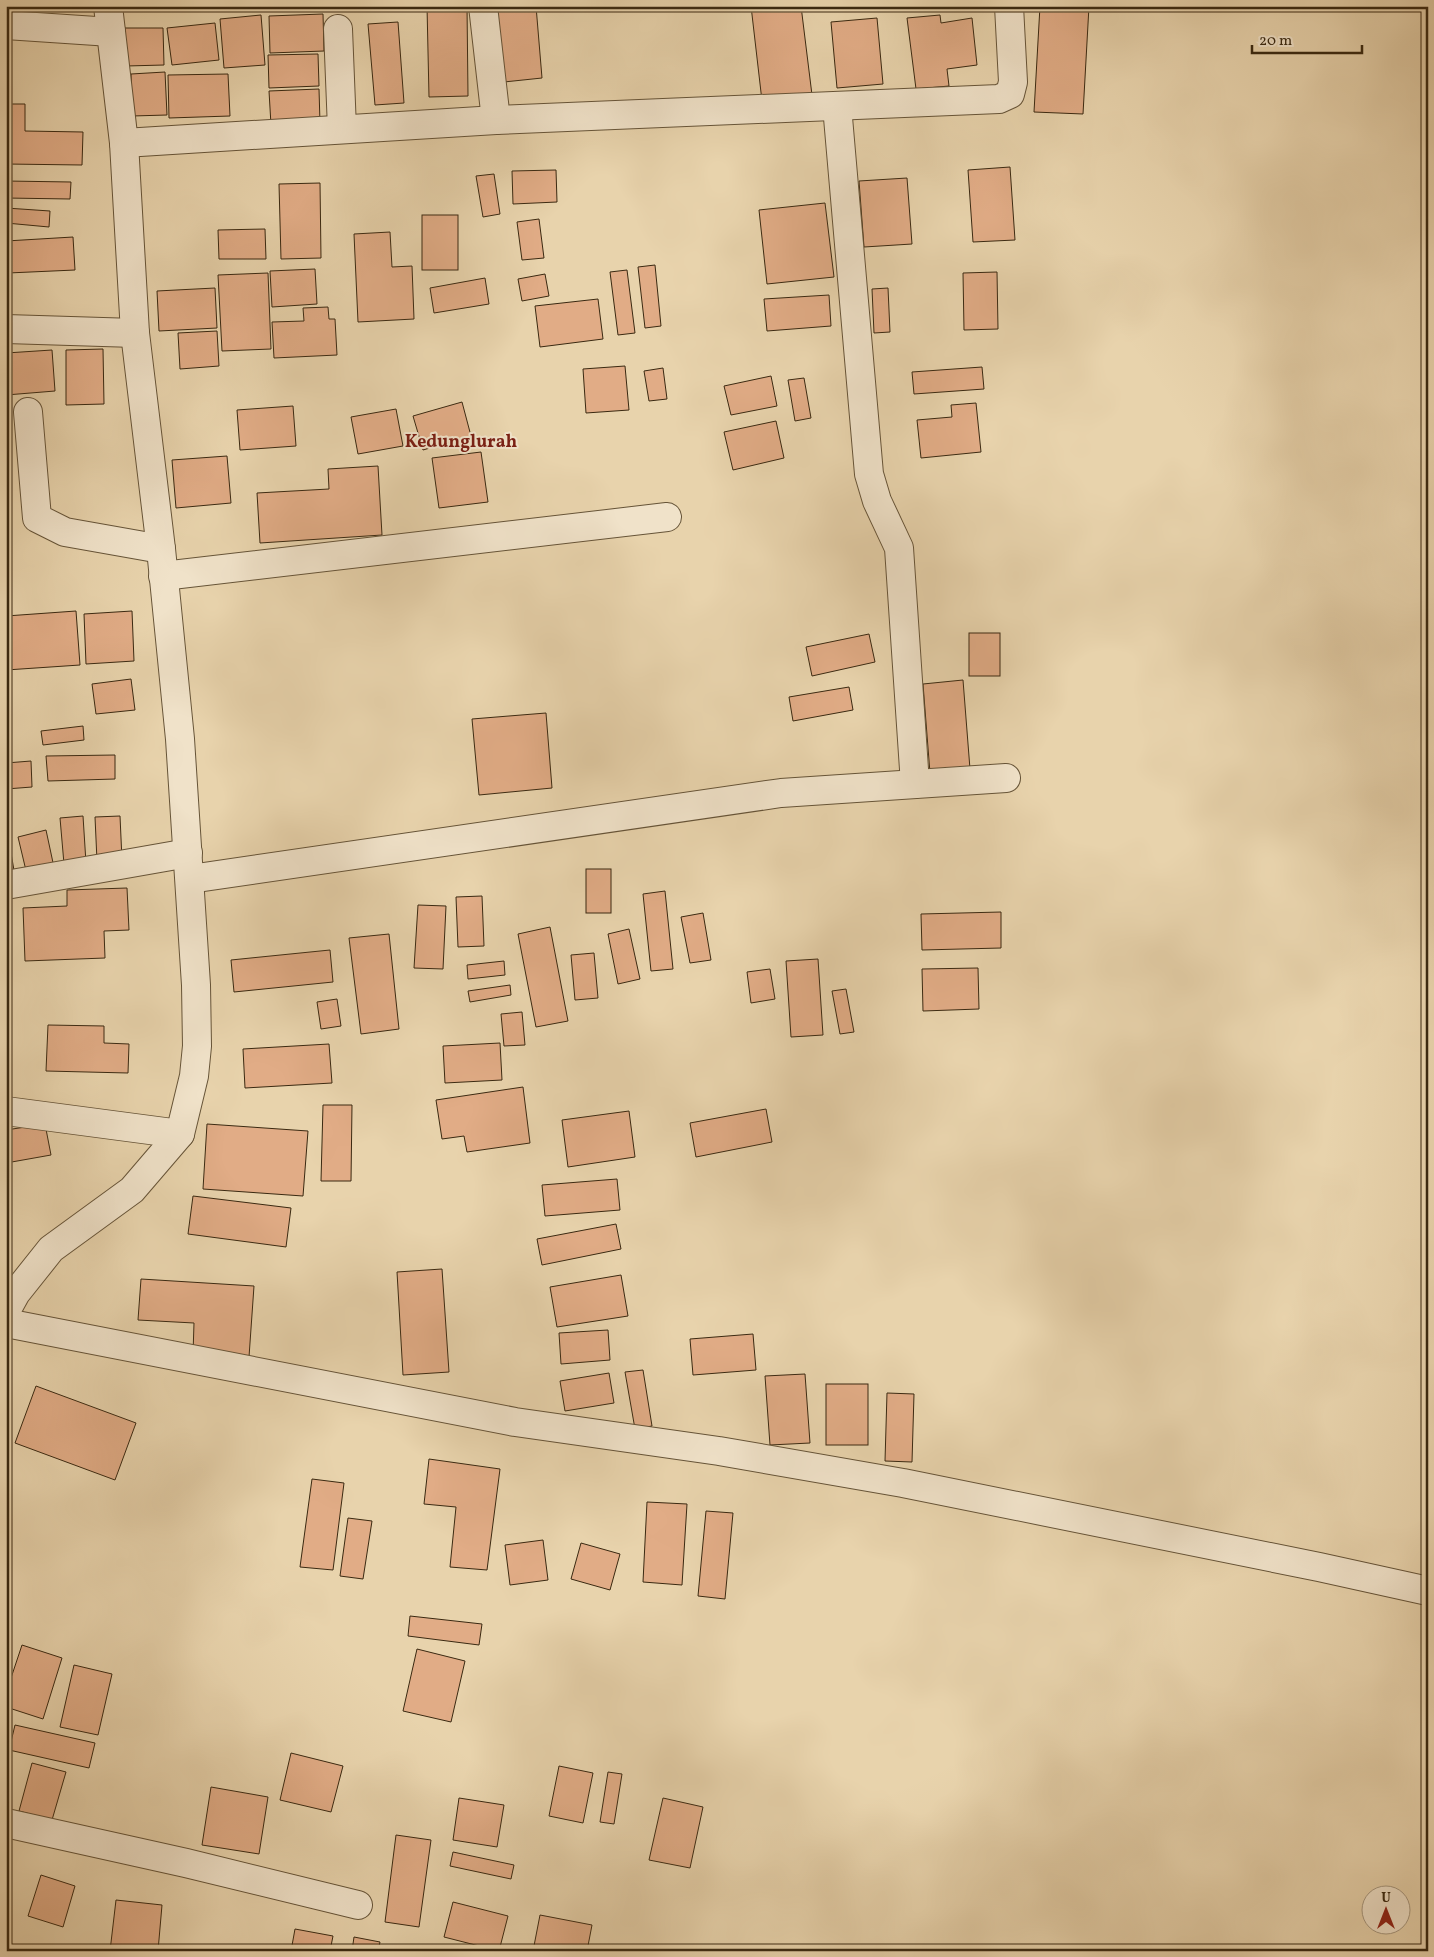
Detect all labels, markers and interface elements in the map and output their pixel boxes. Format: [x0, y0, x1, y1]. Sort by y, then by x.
scale bar [1252, 22, 1362, 54]
text: 20 m [1259, 31, 1292, 52]
district label: Kedunglurah [405, 430, 518, 455]
north arrow [1362, 1884, 1412, 1934]
text: U [1381, 1889, 1391, 1908]

